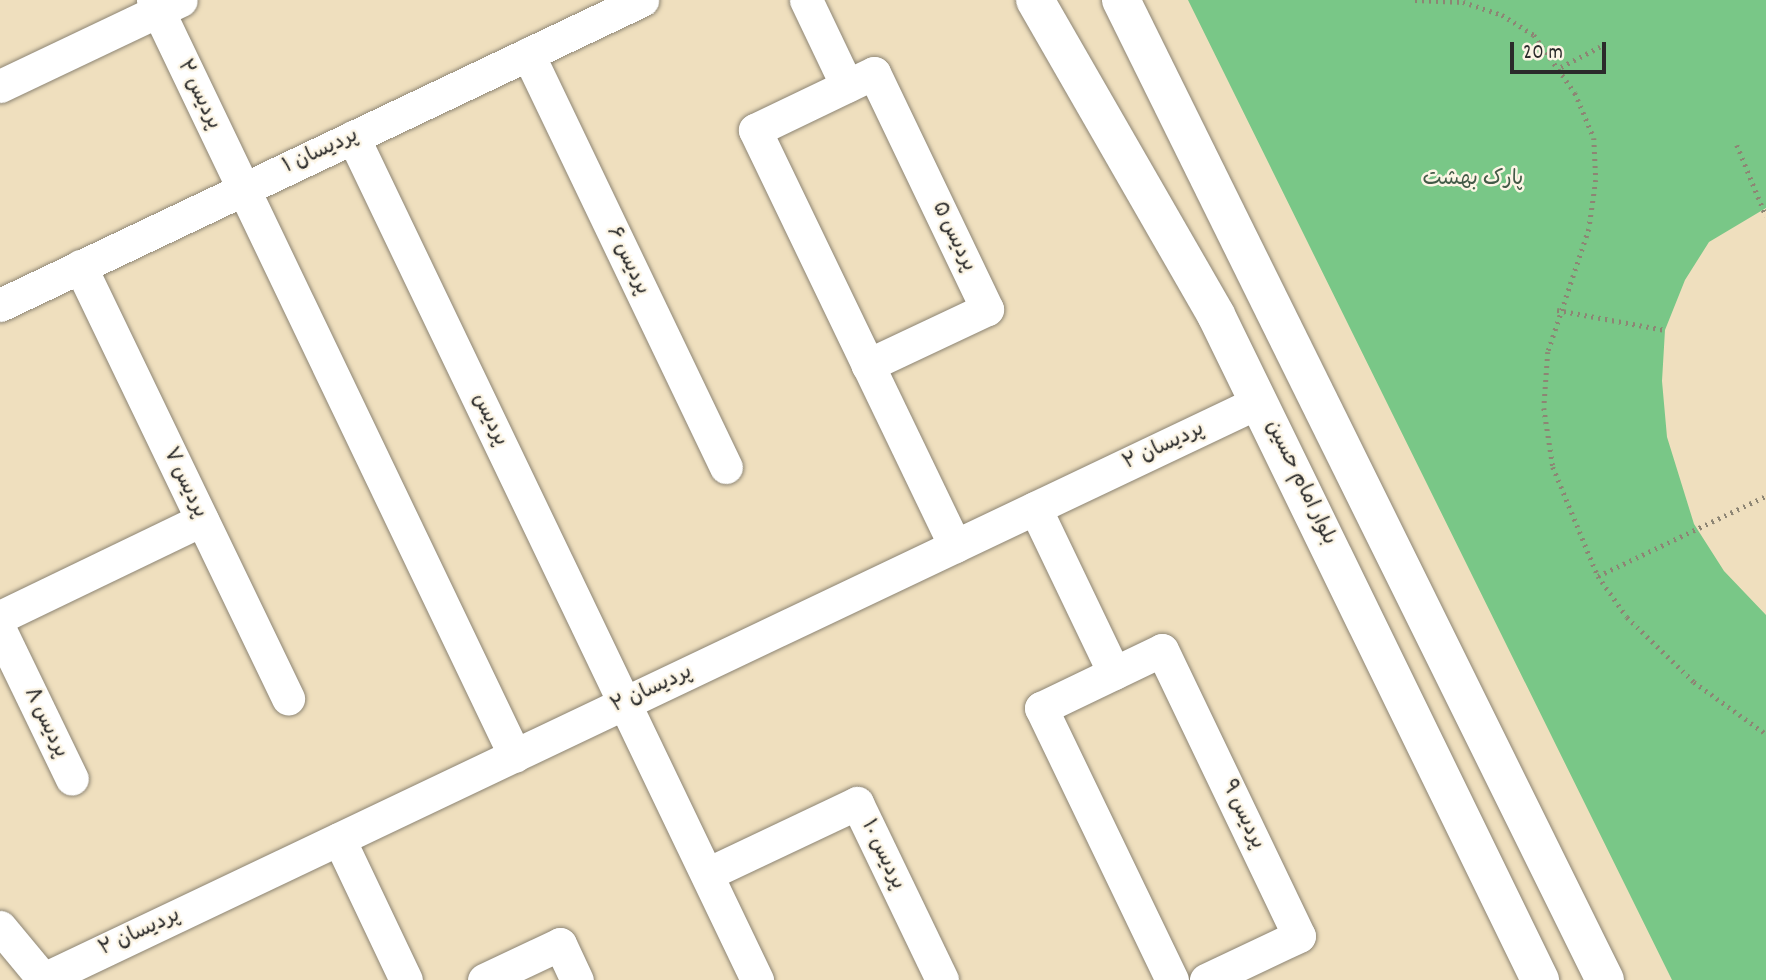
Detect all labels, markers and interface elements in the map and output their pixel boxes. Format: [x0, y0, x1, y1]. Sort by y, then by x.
scale bar [1514, 28, 1610, 72]
text: 20 m [1523, 39, 1563, 69]
street label: پردیس ۲ [170, 56, 226, 134]
street label: پردیسان ۱ [279, 124, 363, 180]
park label: پارک بهشت [1423, 167, 1523, 193]
street label: پردیس ۵ [925, 198, 981, 276]
street label: پردیس ۶ [600, 223, 654, 299]
street label: پردیس [466, 390, 512, 450]
street label: پردیسان ۲ [1119, 417, 1209, 477]
street label: بلوار امام حسین [1259, 417, 1341, 549]
street label: پردیس ۷ [156, 444, 212, 522]
street label: پردیسان ۲ [607, 660, 697, 720]
street label: پردیس ۸ [17, 684, 73, 762]
street label: پردیس ۹ [1215, 777, 1269, 853]
street label: پردیس ۱۰ [854, 816, 910, 894]
street label: پردیسان ۲ [95, 903, 185, 963]

